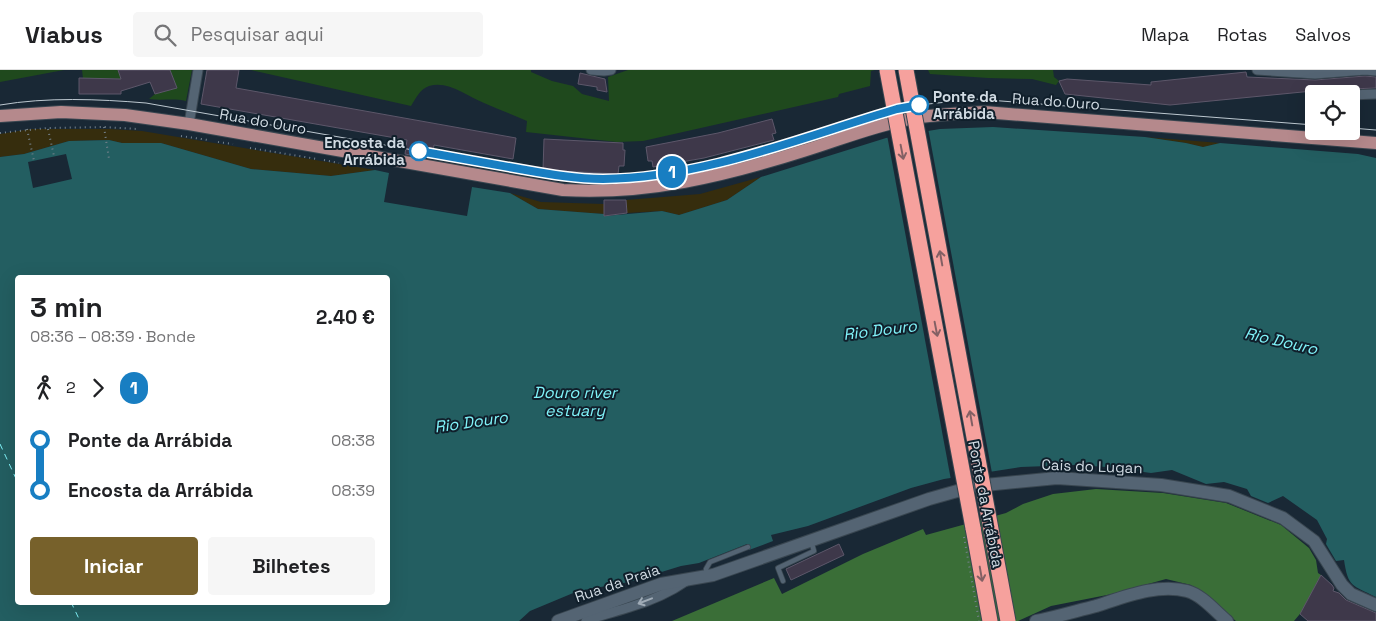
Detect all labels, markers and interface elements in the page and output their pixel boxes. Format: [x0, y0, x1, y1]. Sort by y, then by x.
search box [133, 12, 483, 57]
text: Viabus [25, 19, 103, 50]
icon: search [151, 21, 179, 49]
text: Pesquisar aqui [191, 22, 324, 47]
text: Mapa [1141, 23, 1189, 46]
text: Rotas [1217, 23, 1267, 46]
text: Salvos [1295, 23, 1351, 46]
map controls [1305, 85, 1360, 140]
button: locate [1305, 85, 1360, 140]
place label: Ponte da Arrábida [933, 87, 998, 123]
street label: Rua do Ouro [1012, 88, 1100, 114]
marker: Ponte da Arrábida [909, 95, 929, 115]
street label: Rua do Ouro [218, 104, 308, 138]
place label: Encosta da Arrábida [324, 133, 405, 169]
marker: Encosta da Arrábida [409, 141, 429, 161]
one-way arrow [898, 144, 908, 160]
line badge: 1 [656, 156, 688, 188]
text: 1 [668, 160, 676, 183]
one-way arrow [936, 251, 945, 267]
text: 3 min [30, 289, 103, 325]
text: 2.40 € [316, 305, 375, 330]
water label: Rio Douro [842, 315, 919, 345]
one-way arrow [931, 321, 941, 337]
water label: Rio Douro [1243, 322, 1320, 360]
text: 08:36 – 08:39 · Bonde [30, 326, 196, 347]
icon: walk [30, 374, 58, 402]
icon: forward [84, 374, 112, 402]
text: 1 [130, 376, 138, 399]
text: 2 [66, 377, 76, 398]
water label: Douro river estuary [533, 382, 619, 421]
water label: Rio Douro [433, 406, 510, 438]
one-way arrow [965, 411, 975, 427]
text: Ponte da Arrábida [68, 428, 232, 453]
text: 08:38 [331, 430, 375, 451]
street label: Ponte da Arrábida [964, 439, 1008, 570]
street label: Cais do Lugan [1041, 455, 1143, 477]
text: Encosta da Arrábida [68, 478, 253, 503]
text: 08:39 [331, 480, 375, 501]
button: Iniciar [30, 537, 198, 595]
button: Bilhetes [208, 537, 375, 595]
street label: Rua da Praia [572, 559, 662, 606]
one-way arrow [977, 566, 987, 582]
one-way arrow [638, 598, 653, 607]

